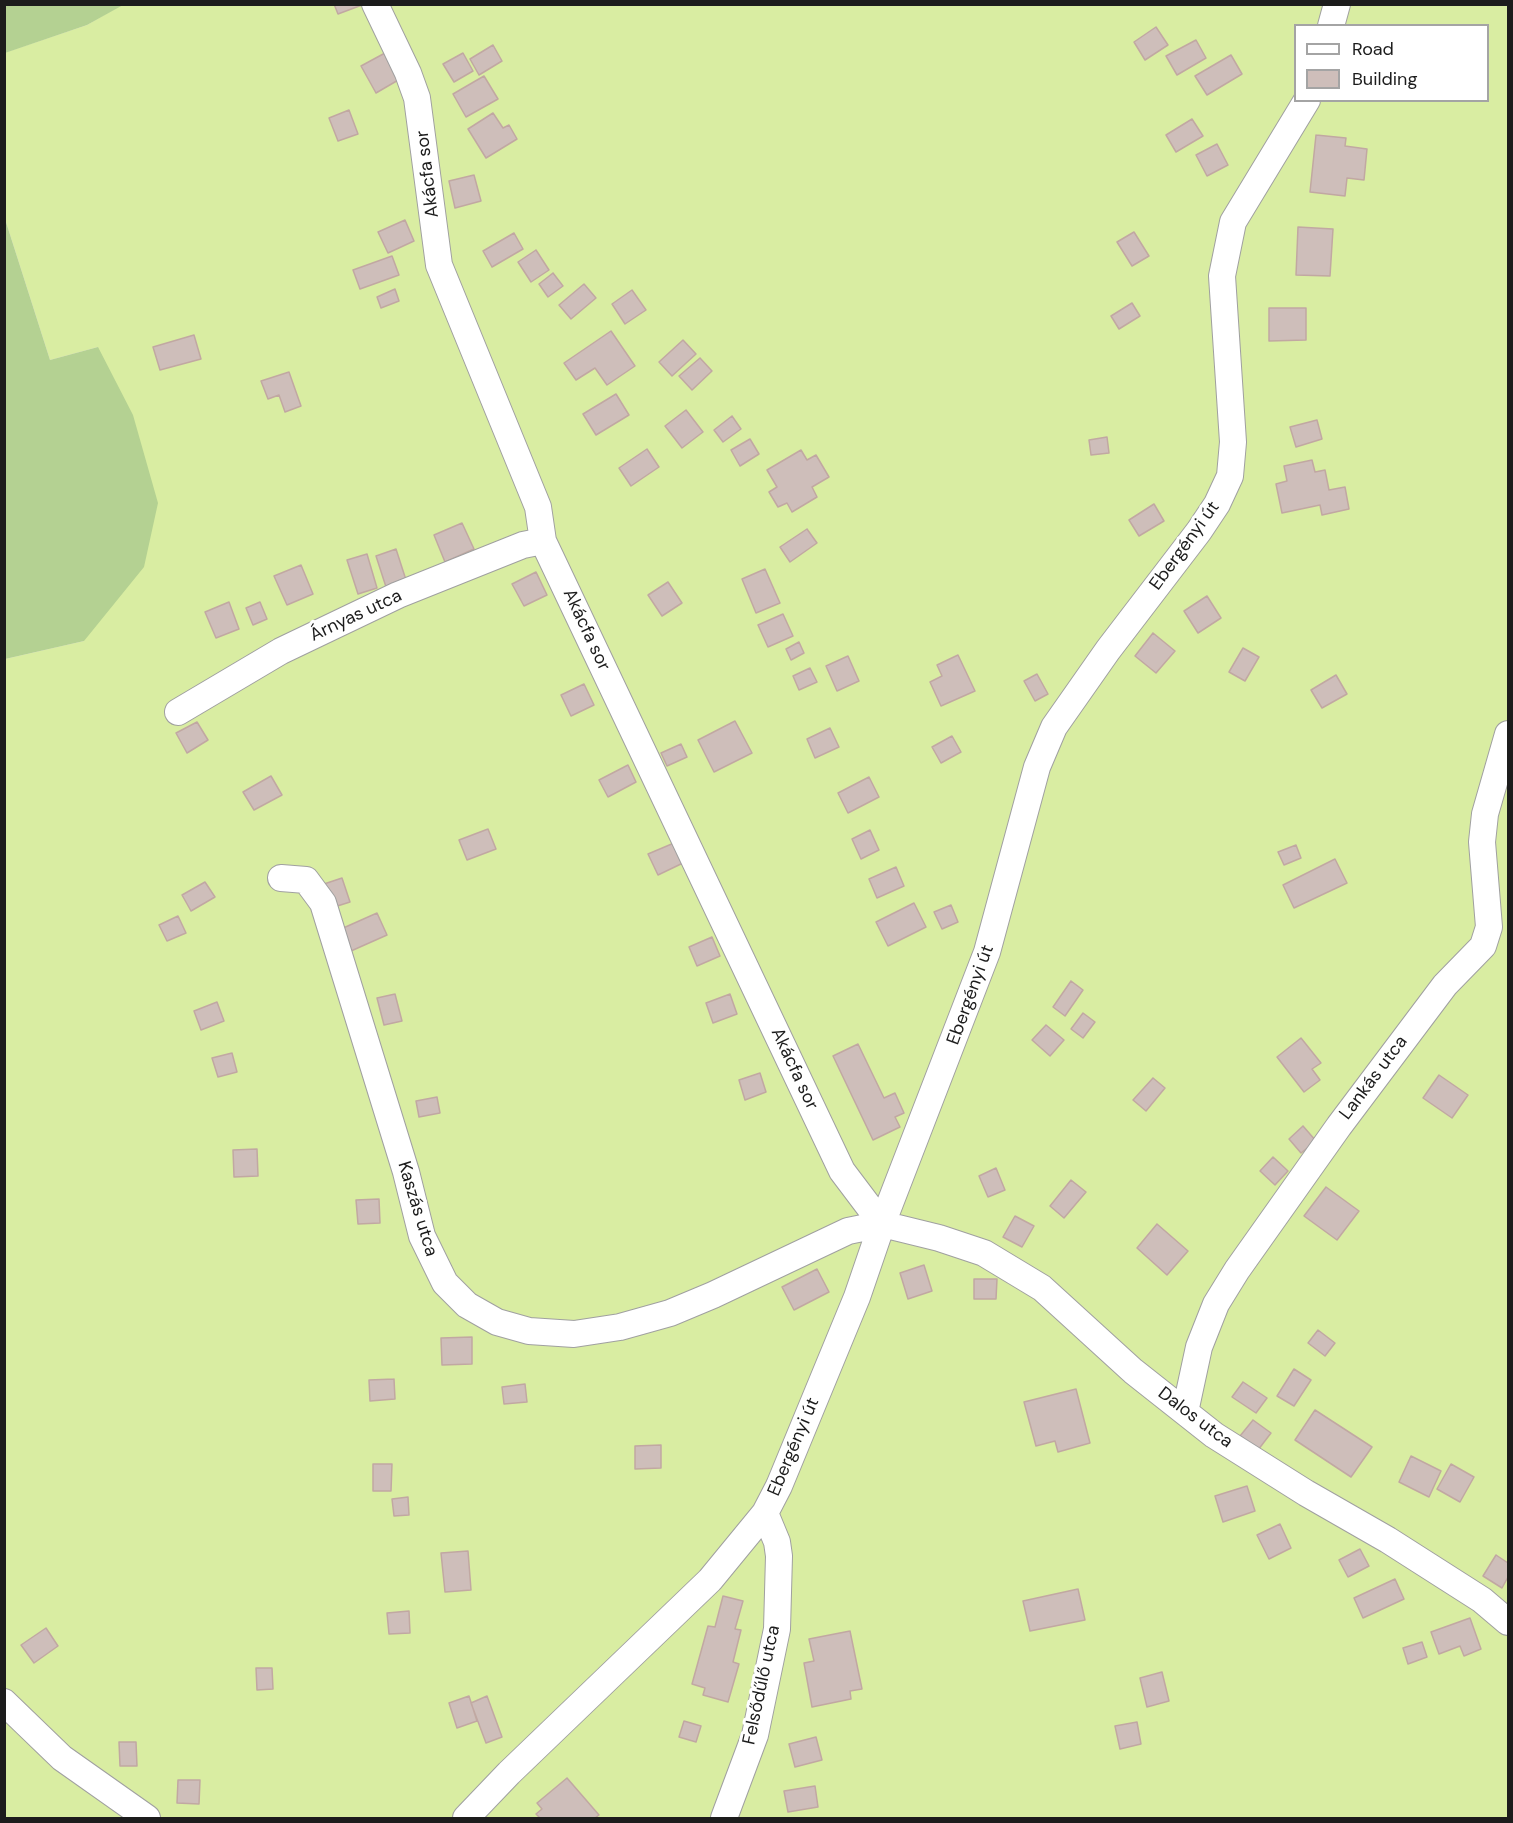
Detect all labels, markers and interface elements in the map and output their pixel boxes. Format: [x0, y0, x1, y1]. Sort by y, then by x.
legend [1294, 24, 1489, 102]
text: Road [1352, 37, 1394, 61]
text: Building [1352, 67, 1417, 91]
street label: Akácfa sor [412, 129, 444, 219]
street label: Ebergényi út [1146, 497, 1224, 595]
street label: Árnyas utca [307, 585, 405, 647]
street label: Akácfa sor [558, 586, 614, 674]
street label: Ebergényi út [943, 942, 999, 1048]
street label: Akácfa sor [766, 1025, 822, 1113]
street label: Lankás utca [1335, 1032, 1413, 1124]
street label: Kaszás utca [392, 1159, 442, 1259]
street label: Dalos utca [1153, 1383, 1237, 1453]
street label: Ebergényi út [764, 1395, 824, 1499]
street label: Felsődűlő utca [739, 1623, 785, 1747]

